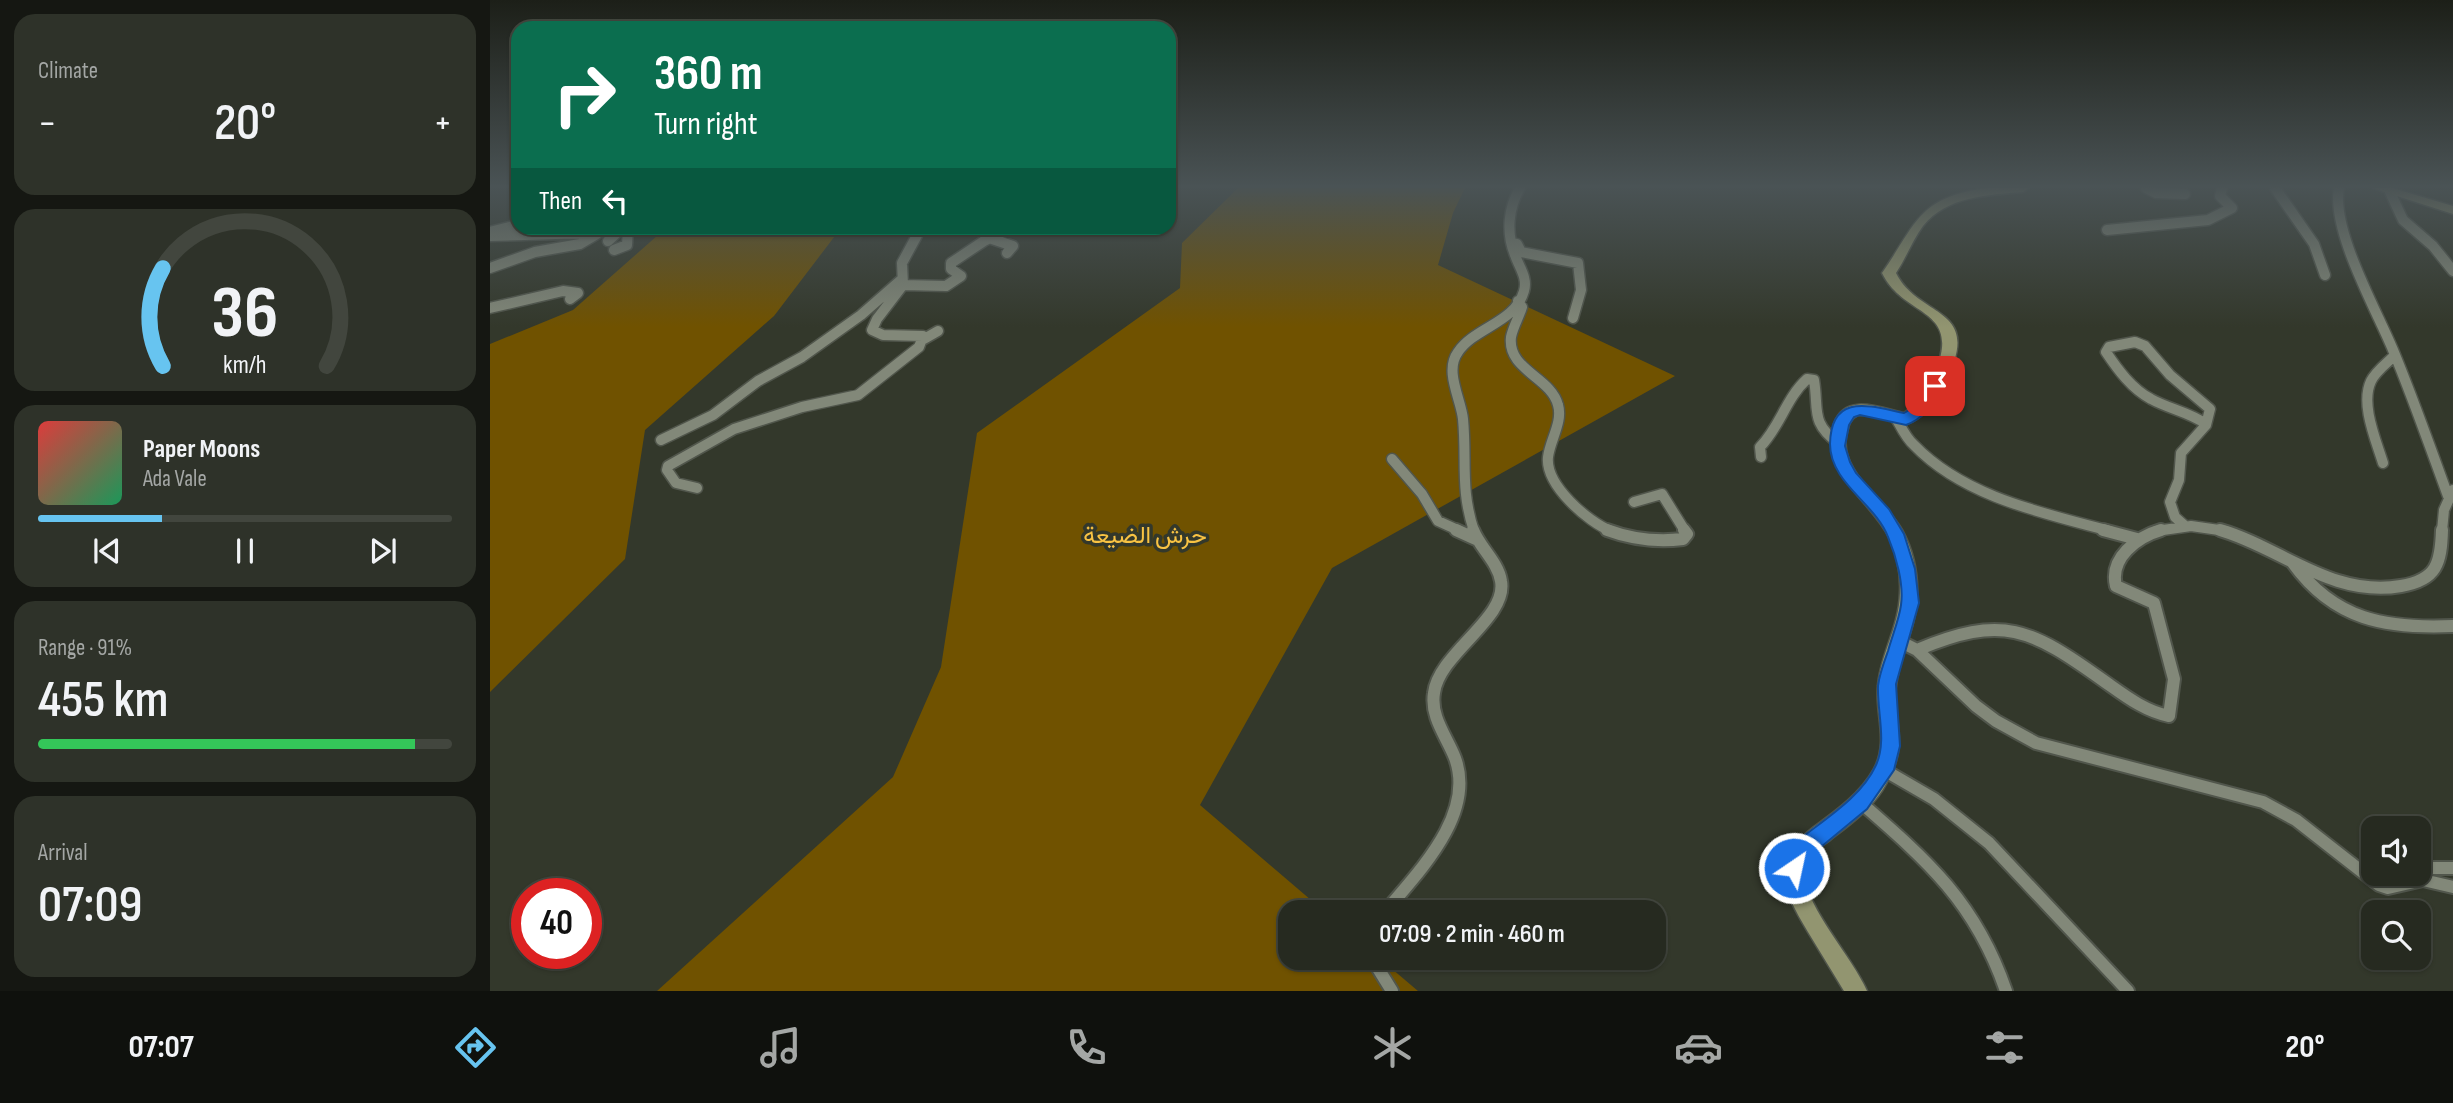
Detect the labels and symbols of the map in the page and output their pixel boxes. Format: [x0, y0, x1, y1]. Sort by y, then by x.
pin [1905, 356, 1965, 416]
park label: حرش الضيعة [1083, 521, 1207, 550]
position arrow [1757, 831, 1831, 905]
speed limit sign: 40 [511, 878, 602, 969]

